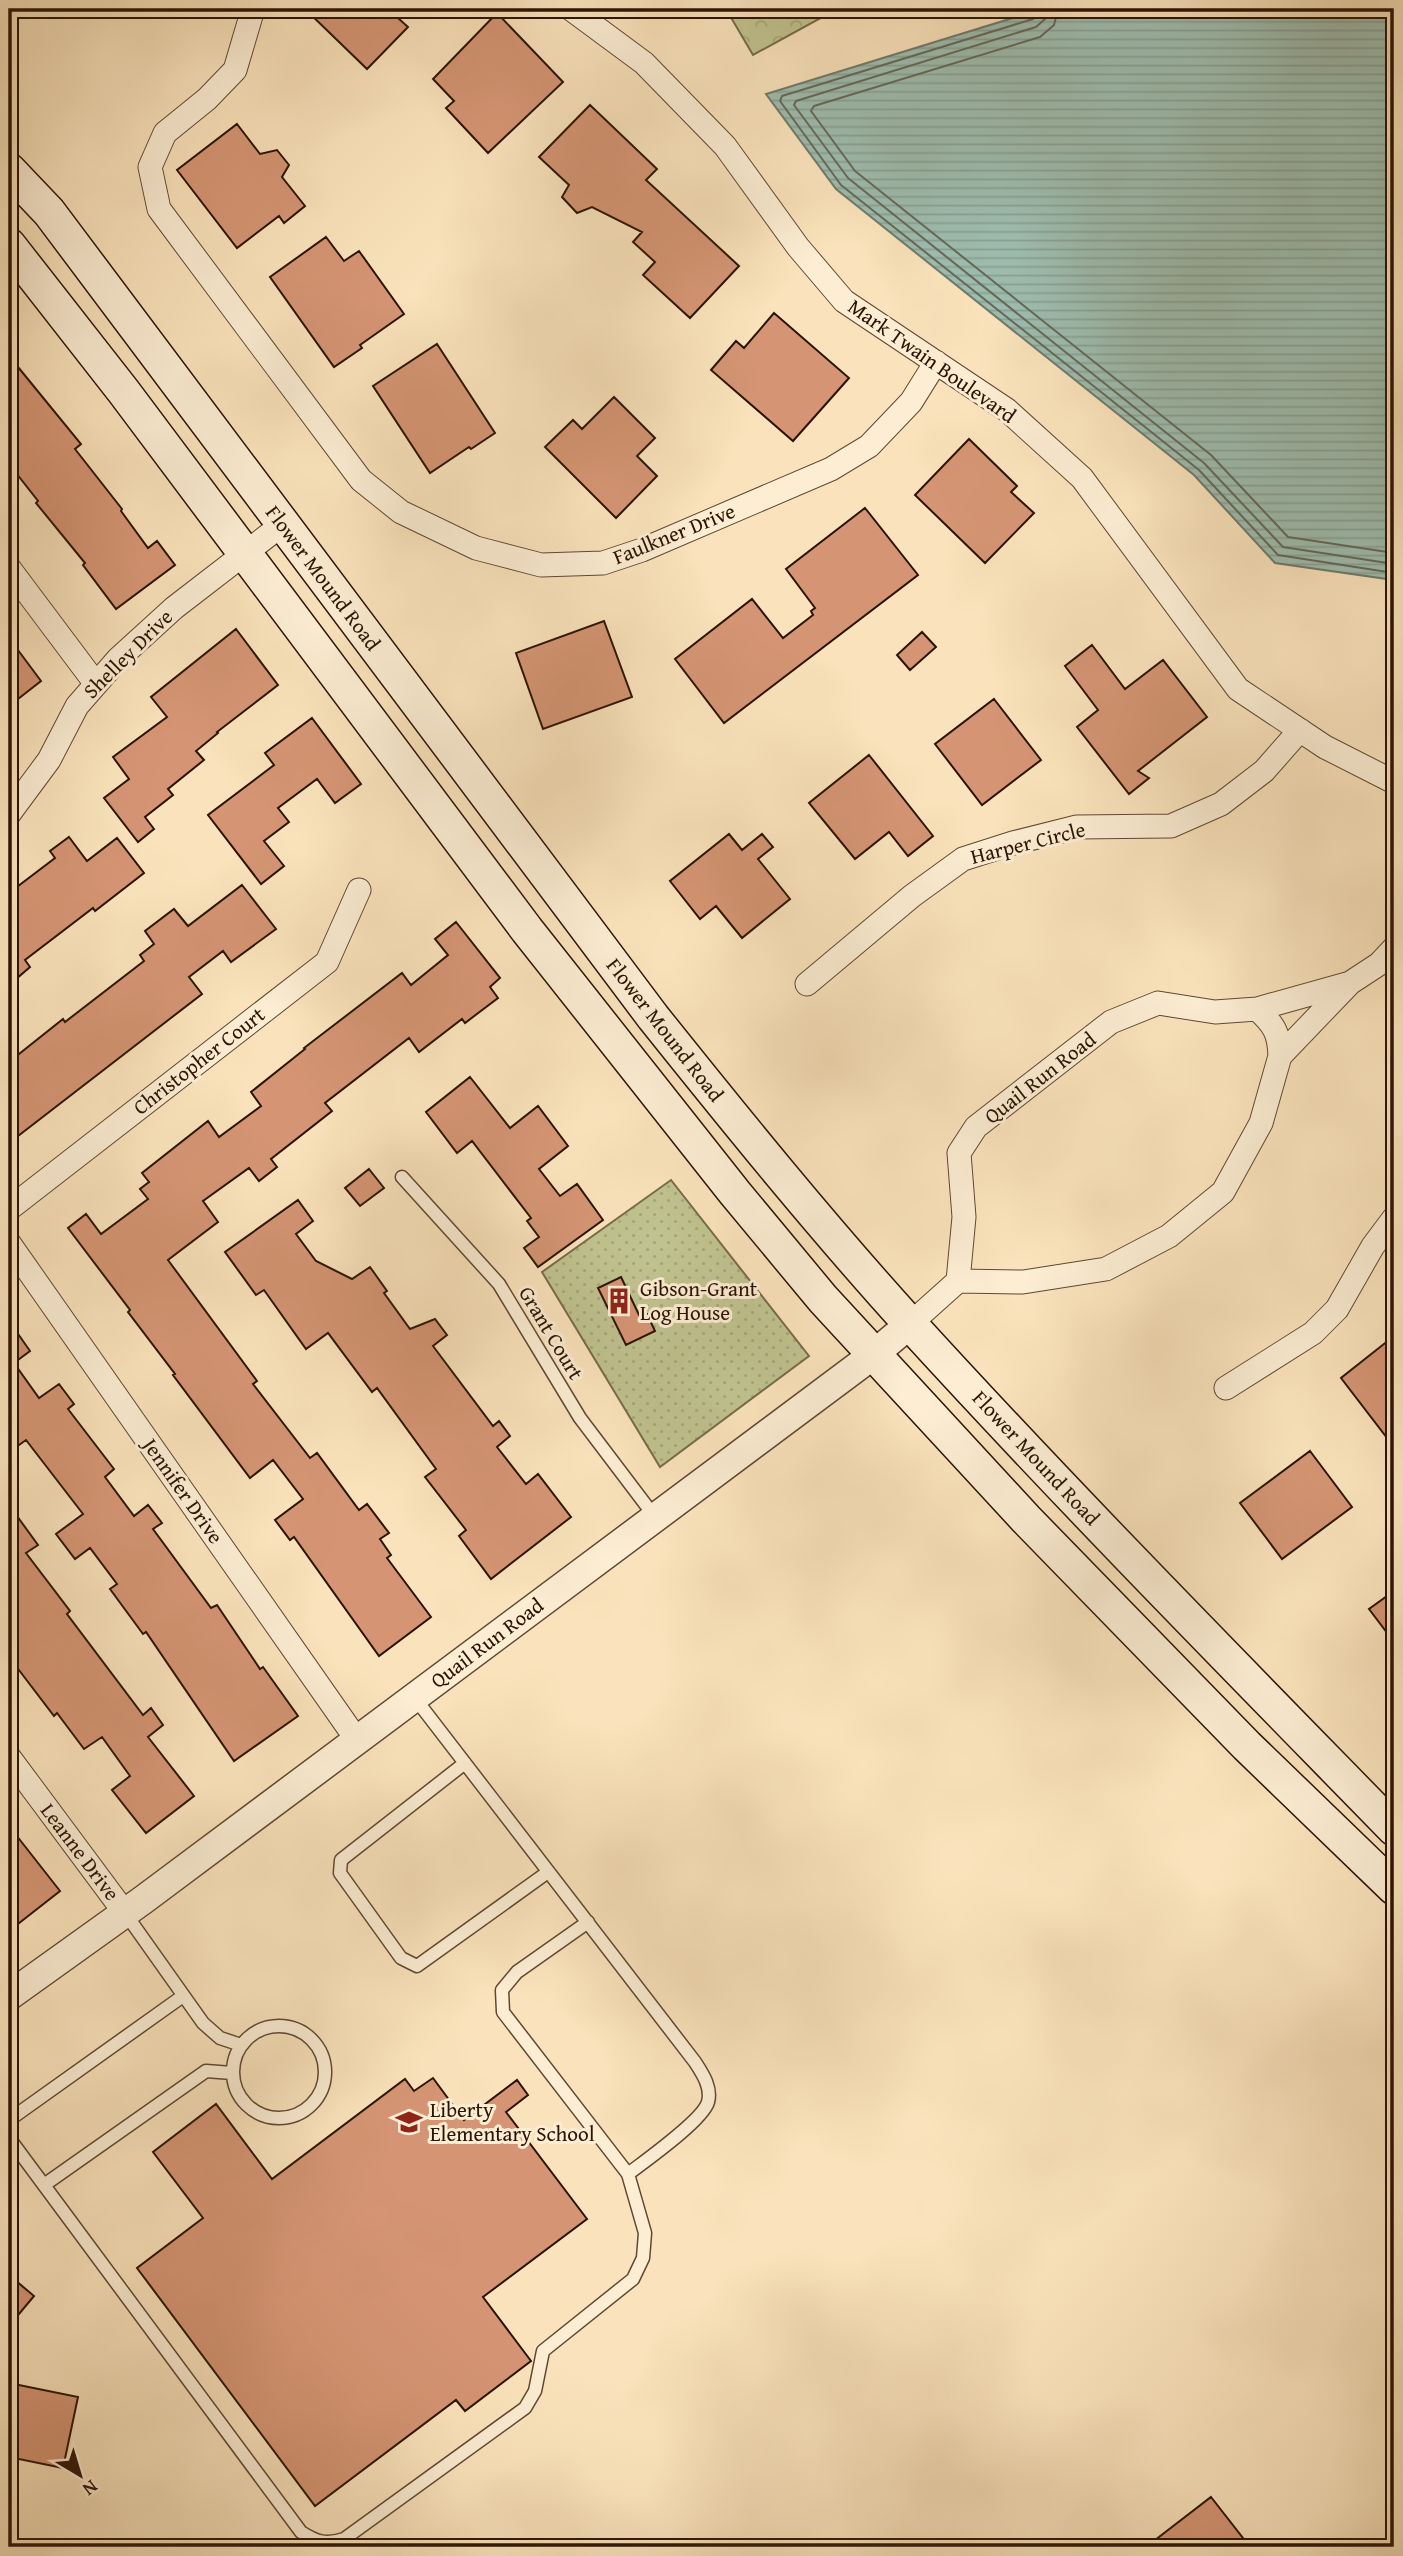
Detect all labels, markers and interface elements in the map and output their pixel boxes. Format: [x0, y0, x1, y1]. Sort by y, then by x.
street label: Mark Twain Boulevard [842, 291, 1023, 431]
street label: Faulkner Drive [608, 495, 740, 572]
street label: Flower Mound Road [258, 498, 389, 658]
street label: Shelley Drive [76, 602, 180, 706]
street label: Harper Circle [967, 813, 1089, 872]
street label: Flower Mound Road [599, 951, 732, 1109]
street label: Christopher Court [126, 999, 272, 1122]
street label: Quail Run Road [977, 1024, 1103, 1131]
place label: Gibson-Grant Log House [640, 1273, 758, 1328]
street label: Grant Court [511, 1280, 592, 1386]
building icon: Gibson-Grant Log House [604, 1286, 634, 1316]
street label: Flower Mound Road [965, 1383, 1108, 1533]
street label: Jennifer Drive [134, 1429, 231, 1550]
street label: Quail Run Road [424, 1589, 550, 1695]
street label: Leanne Drive [33, 1796, 128, 1907]
place label: Liberty Elementary School [430, 2094, 595, 2149]
school or university icon: Liberty Elementary School [394, 2107, 424, 2137]
north arrow [46, 2440, 116, 2510]
text: N [77, 2473, 104, 2504]

